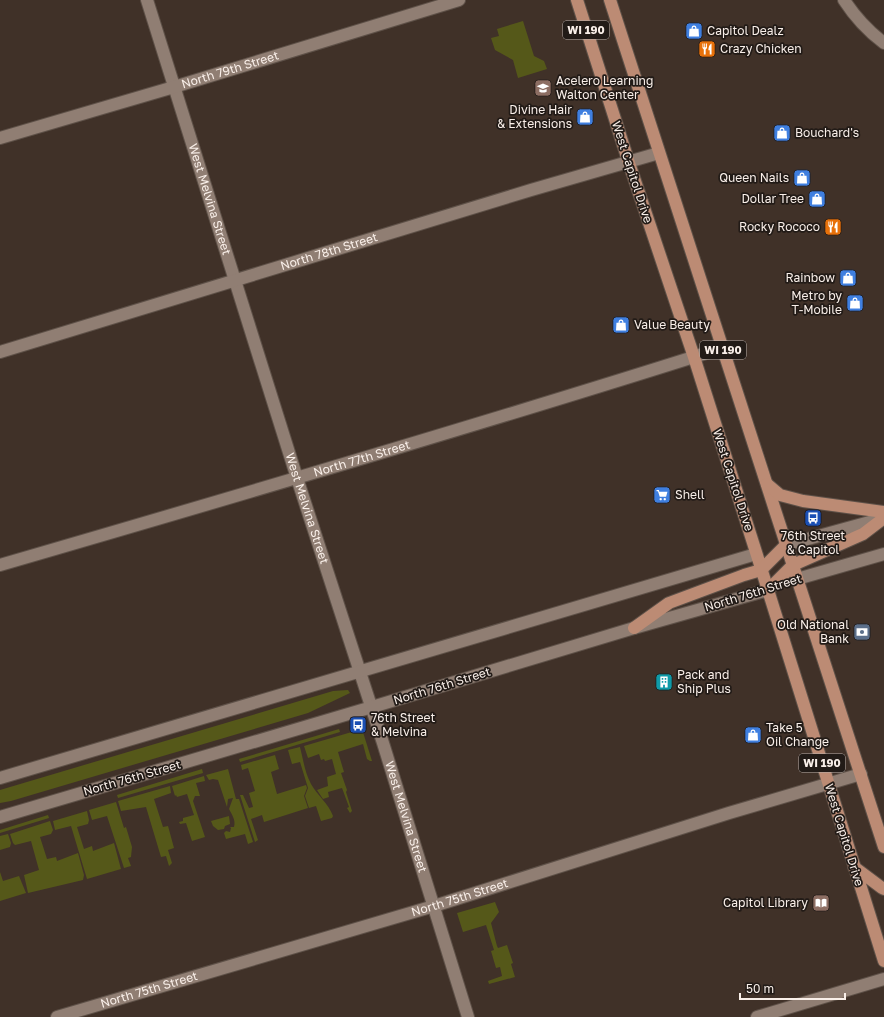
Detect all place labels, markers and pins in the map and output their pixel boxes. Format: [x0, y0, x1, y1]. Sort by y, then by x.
shop icon: Capitol Dealz [684, 21, 704, 41]
place label: Capitol Dealz [707, 23, 784, 38]
restaurant icon: Crazy Chicken [697, 39, 717, 59]
place label: Crazy Chicken [720, 41, 802, 56]
place label: Acelero Learning Walton Center [556, 73, 653, 102]
school or university icon: Acelero Learning Walton Center [533, 78, 553, 98]
place label: Divine Hair & Extensions [497, 102, 572, 131]
shop icon: Divine Hair & Extensions [575, 107, 595, 127]
shop icon: Bouchard's [772, 123, 792, 143]
place label: Bouchard's [795, 125, 859, 140]
shop icon: Queen Nails [792, 168, 812, 188]
place label: Queen Nails [719, 170, 789, 185]
shop icon: Dollar Tree [807, 189, 827, 209]
place label: Dollar Tree [741, 191, 804, 206]
restaurant icon: Rocky Rococo [823, 217, 843, 237]
place label: Rocky Rococo [739, 219, 820, 234]
shop icon: Rainbow [838, 268, 858, 288]
place label: Rainbow [785, 270, 835, 285]
place label: Metro by T-Mobile [791, 288, 842, 317]
shop icon: Metro by T-Mobile [845, 293, 865, 313]
shop icon: Value Beauty [611, 315, 631, 335]
place label: Value Beauty [634, 317, 710, 332]
supermarket icon: Shell [652, 485, 672, 505]
place label: Shell [675, 487, 705, 502]
bus stop icon: 76th Street & Capitol [803, 508, 823, 528]
place label: 76th Street & Capitol [781, 528, 845, 557]
place label: Old National Bank [777, 617, 849, 646]
bank icon: Old National Bank [852, 622, 872, 642]
place label: Pack and Ship Plus [677, 667, 731, 696]
building icon: Pack and Ship Plus [654, 672, 674, 692]
place label: 76th Street & Melvina [371, 710, 436, 739]
bus stop icon: 76th Street & Melvina [348, 715, 368, 735]
place label: Take 5 Oil Change [766, 720, 829, 749]
shop icon: Take 5 Oil Change [743, 725, 763, 745]
library icon: Capitol Library [811, 893, 831, 913]
place label: Capitol Library [723, 895, 808, 910]

